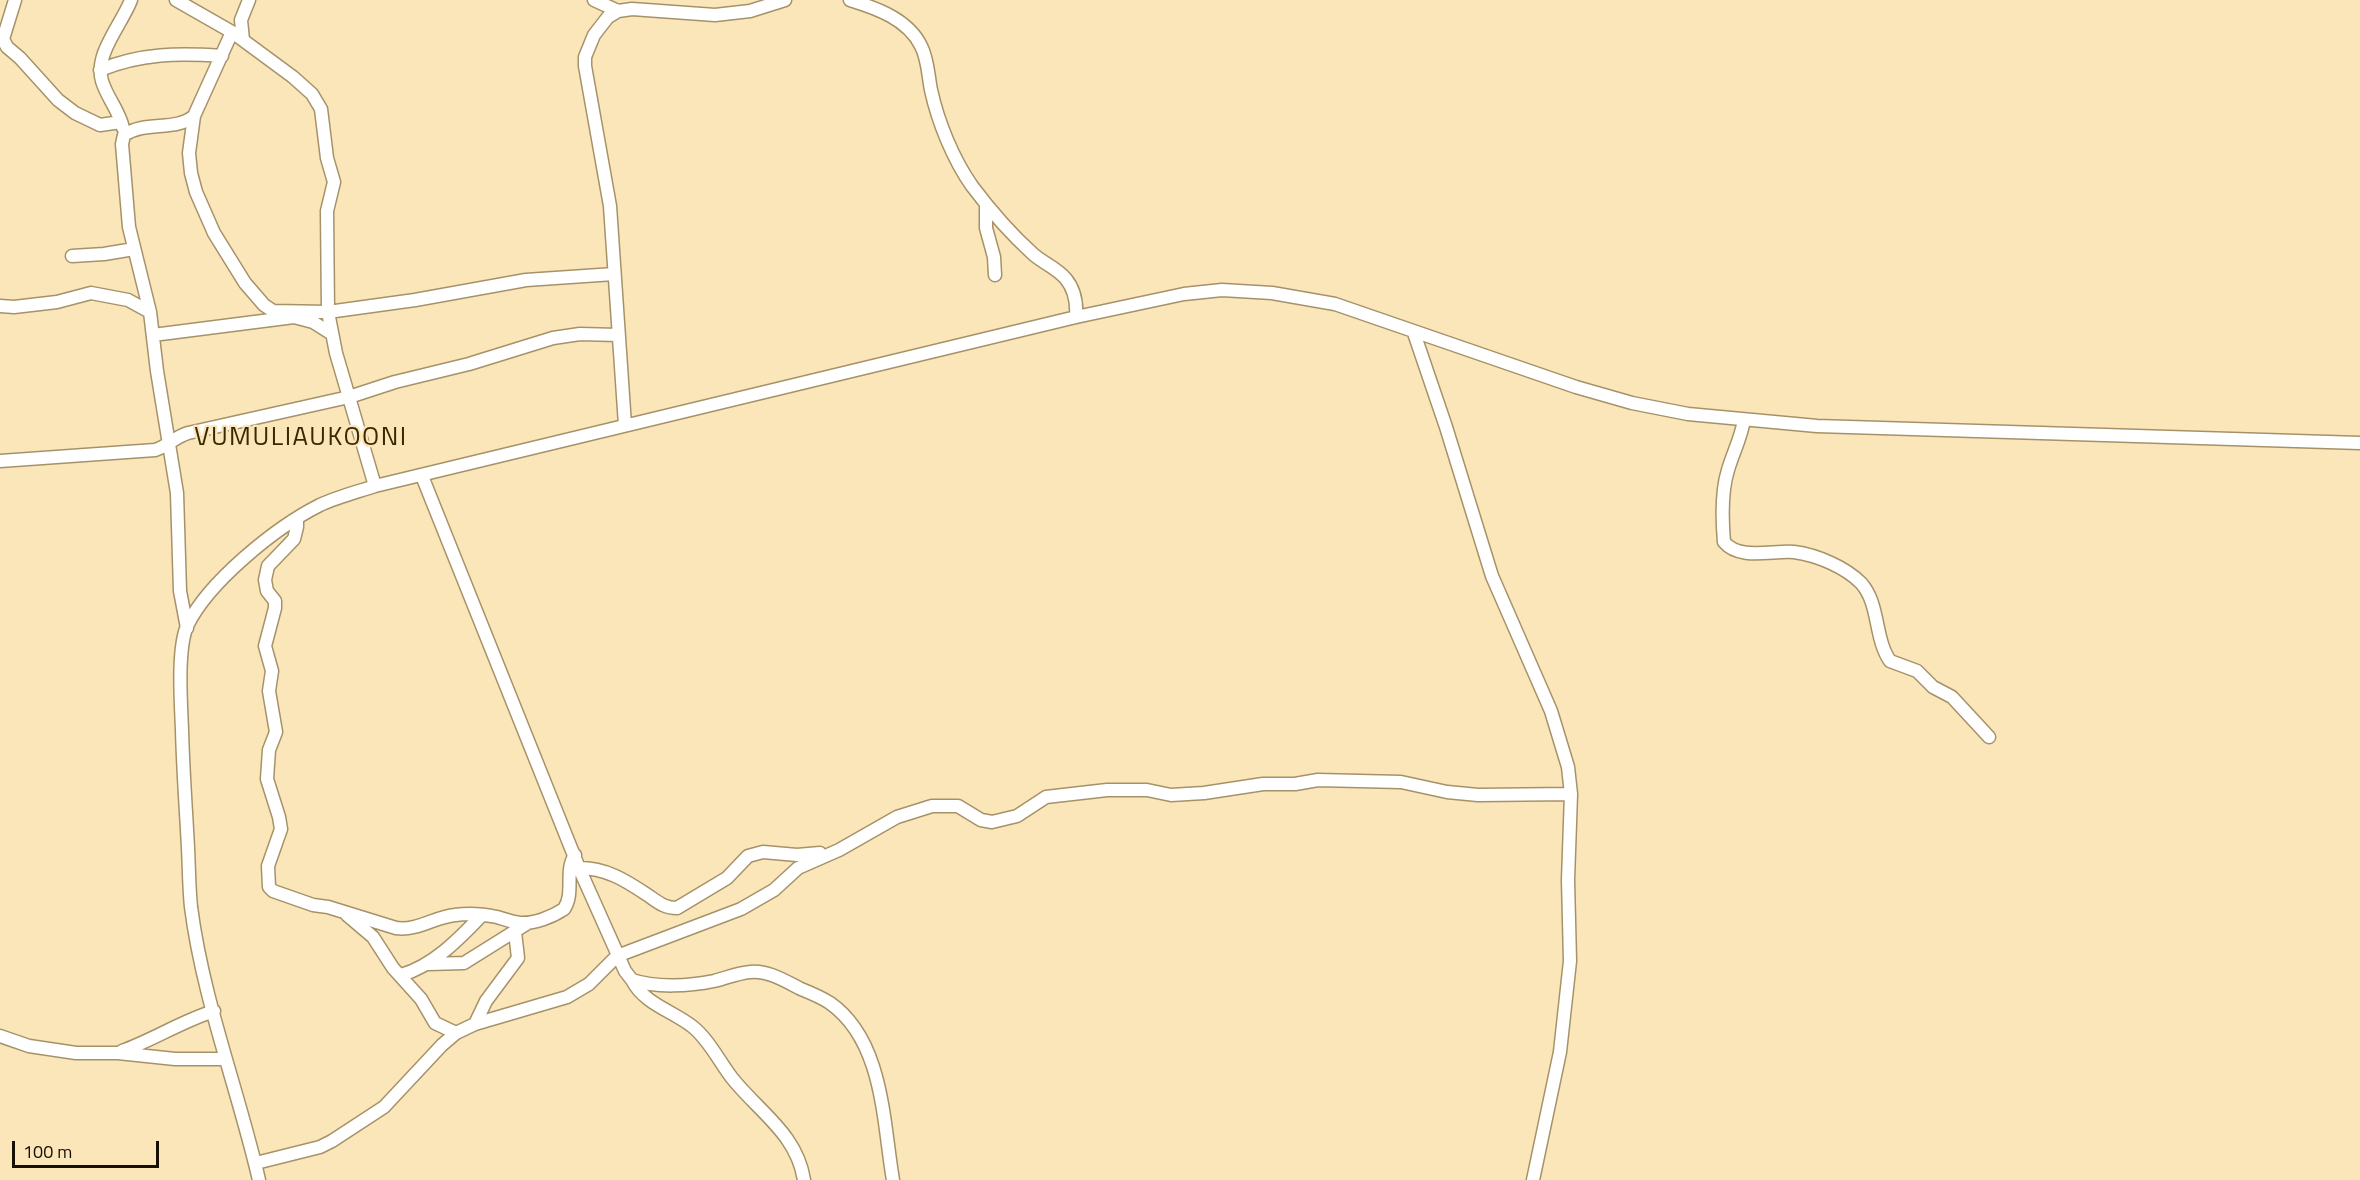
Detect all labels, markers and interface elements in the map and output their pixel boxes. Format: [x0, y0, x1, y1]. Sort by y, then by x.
district label: VUMULIAUKOONI [194, 423, 408, 455]
scale bar [15, 1129, 162, 1167]
text: 100 m [23, 1138, 72, 1165]

